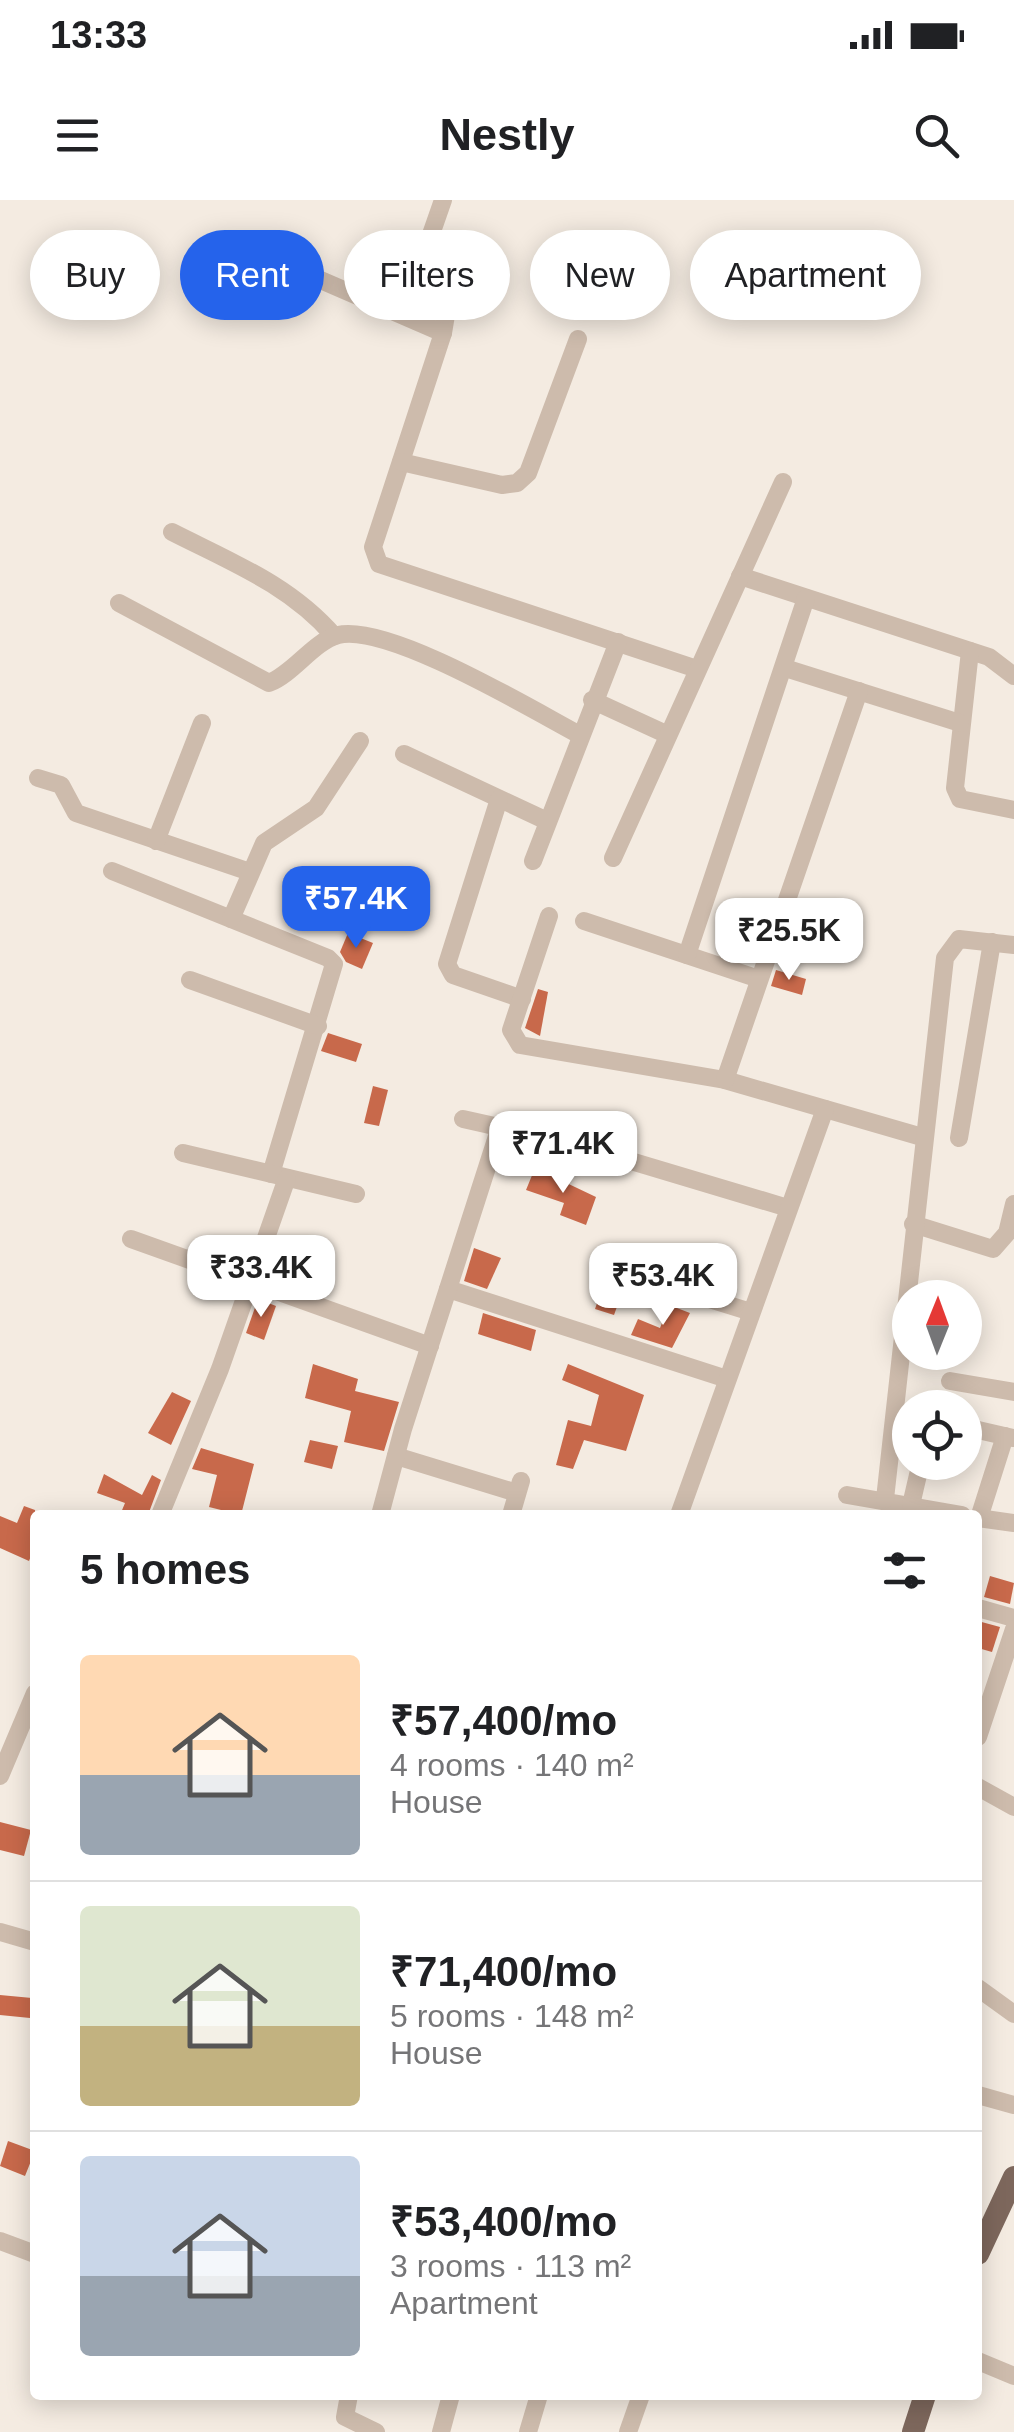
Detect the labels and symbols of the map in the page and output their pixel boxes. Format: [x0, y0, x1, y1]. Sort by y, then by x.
pin: ₹57.4K [275, 866, 437, 951]
pin: ₹25.5K [708, 898, 870, 983]
pin: ₹71.4K [482, 1111, 644, 1196]
pin: ₹33.4K [180, 1235, 342, 1320]
pin: ₹53.4K [582, 1243, 744, 1328]
north arrow [892, 1280, 982, 1370]

